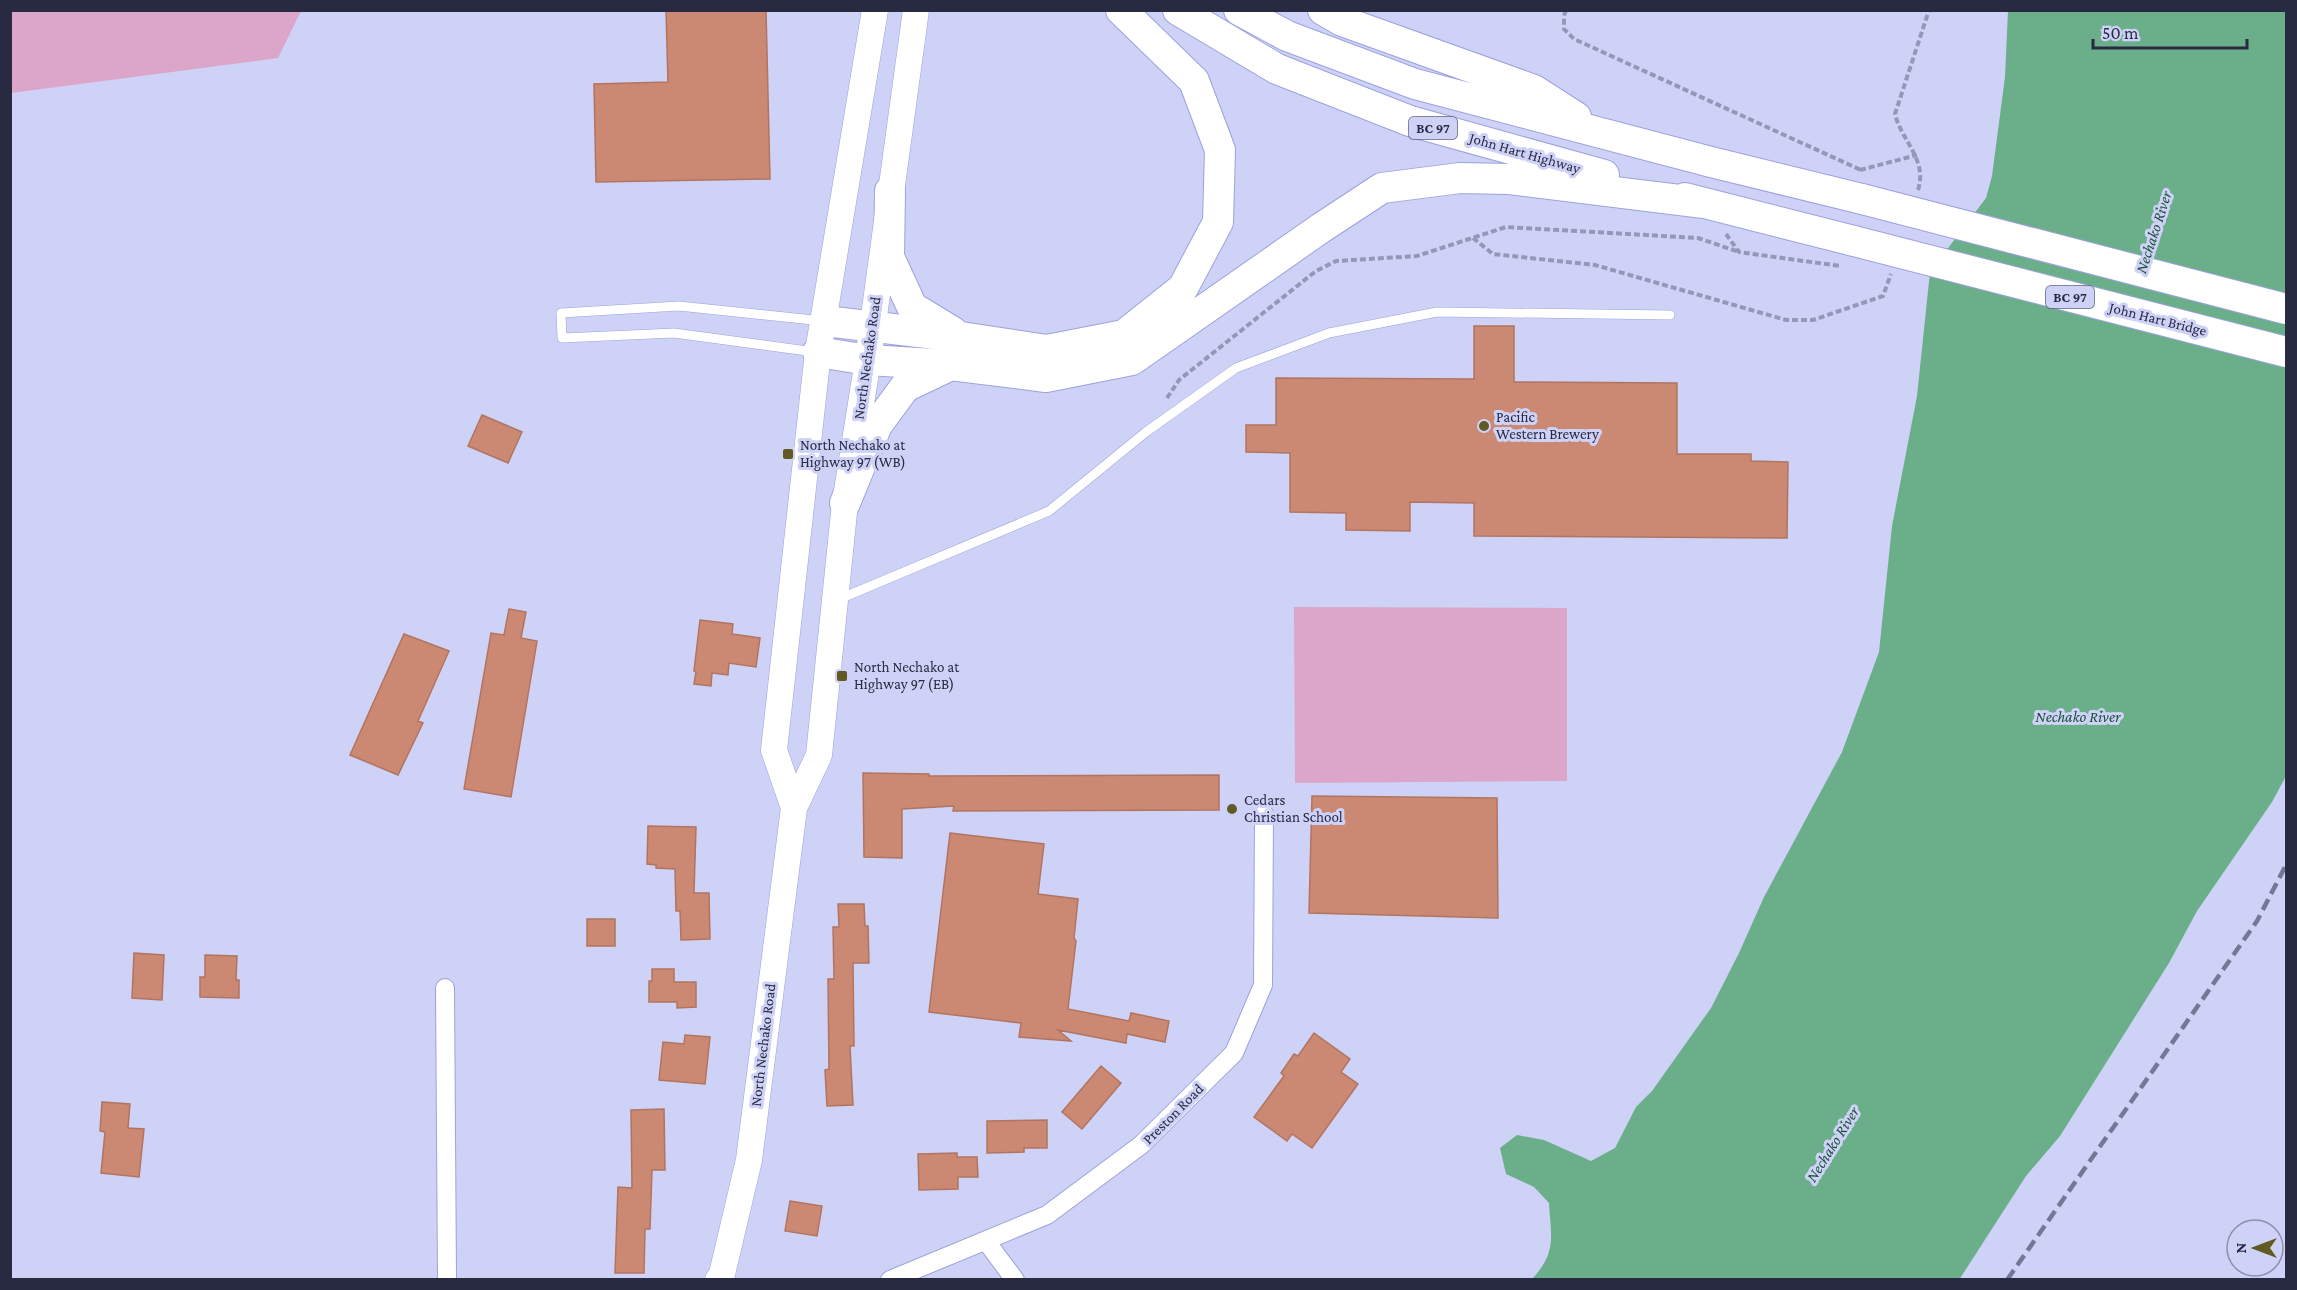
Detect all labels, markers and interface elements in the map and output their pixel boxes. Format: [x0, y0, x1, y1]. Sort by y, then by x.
scale bar [2093, 12, 2248, 50]
text: 50 m [2102, 23, 2139, 43]
road number: BC 97 [1409, 117, 1457, 139]
street label: John Hart Highway [1466, 129, 1582, 177]
water label: Nechako River [2132, 189, 2175, 275]
road number: BC 97 [2046, 286, 2094, 308]
street label: North Nechako Road [850, 296, 884, 420]
street label: John Hart Bridge [2105, 299, 2209, 340]
place label: Pacific Western Brewery [1496, 409, 1599, 443]
marker: Pacific Western Brewery [1477, 419, 1491, 433]
place label: North Nechako at Highway 97 (WB) [800, 437, 906, 471]
marker: North Nechako at Highway 97 (WB) [781, 447, 795, 461]
place label: North Nechako at Highway 97 (EB) [854, 659, 960, 693]
marker: North Nechako at Highway 97 (EB) [835, 669, 849, 683]
water label: Nechako River [2035, 708, 2121, 725]
place label: Cedars Christian School [1244, 792, 1343, 825]
marker: Cedars Christian School [1225, 802, 1239, 816]
street label: North Nechako Road [748, 983, 778, 1107]
street label: Preston Road [1140, 1080, 1207, 1147]
water label: Nechako River [1803, 1103, 1862, 1185]
north arrow [2225, 1218, 2285, 1278]
text: N [2232, 1242, 2249, 1253]

